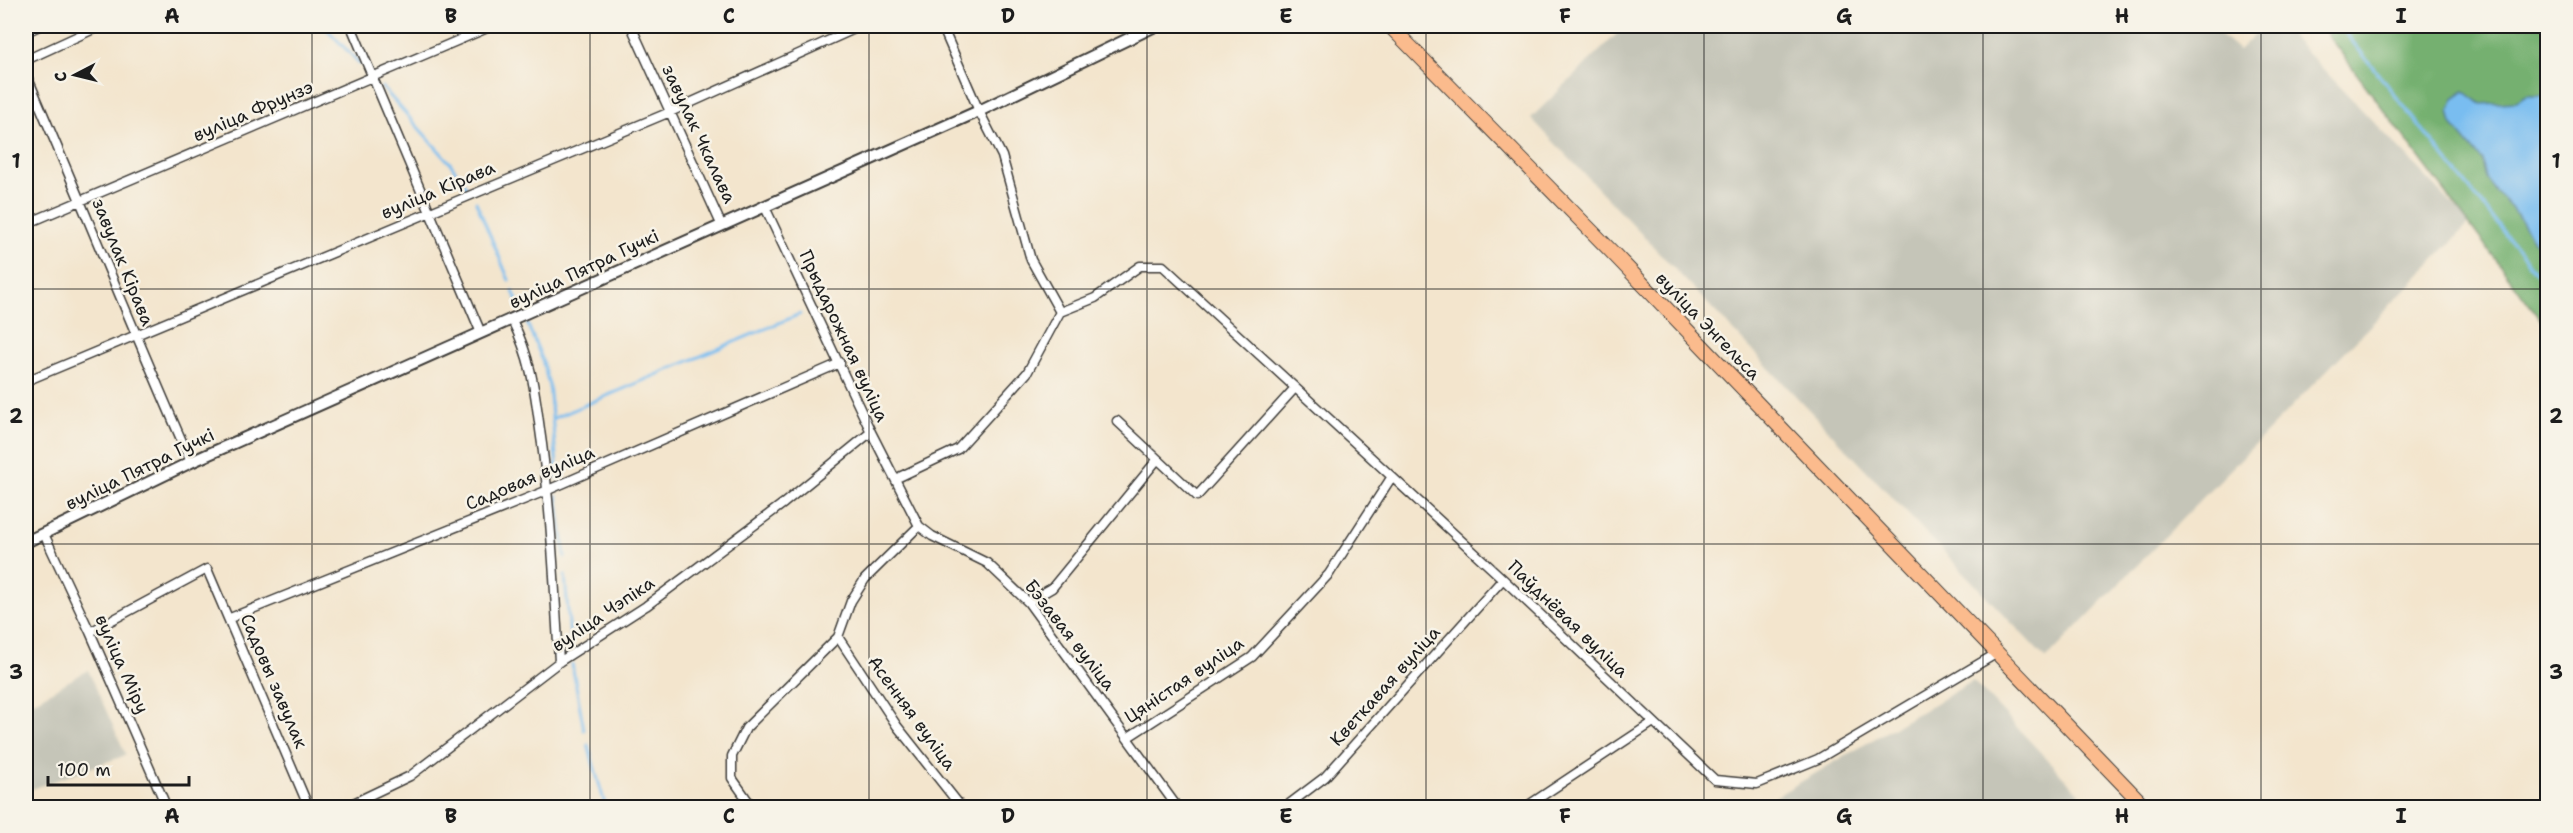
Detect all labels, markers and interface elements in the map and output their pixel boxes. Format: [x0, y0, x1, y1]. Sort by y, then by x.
text: A [164, 3, 180, 29]
text: B [445, 3, 457, 29]
text: C [723, 3, 735, 29]
text: D [1001, 3, 1015, 29]
text: E [1279, 3, 1293, 29]
text: F [1559, 3, 1571, 29]
text: G [1836, 3, 1852, 29]
text: H [2115, 3, 2129, 29]
text: I [2395, 3, 2407, 29]
north arrow [45, 45, 105, 105]
street label: завулак Чкалава [656, 61, 742, 207]
text: С [50, 70, 72, 83]
street label: вуліца Фрунзэ [189, 75, 317, 147]
text: 1 [11, 148, 21, 174]
text: 1 [2551, 148, 2561, 174]
street label: вуліца Кірава [377, 155, 499, 225]
street label: завулак Кірава [86, 195, 160, 329]
street label: вуліца Пятра Гучкі [505, 224, 663, 314]
street label: Прыдарожная вуліца [794, 246, 894, 426]
street label: вуліца Энгельса [1650, 267, 1766, 385]
text: 2 [9, 403, 23, 429]
text: 2 [2549, 403, 2563, 429]
street label: вуліца Пятра Гучкі [61, 422, 219, 516]
street label: Садовая вуліца [462, 440, 598, 516]
street label: Паўднёвая вуліца [1503, 555, 1633, 683]
street label: вуліца Чэпіка [547, 571, 659, 657]
street label: Бэзавая вуліца [1019, 575, 1121, 695]
street label: Садовы завулак [235, 610, 313, 752]
street label: вуліца Міру [89, 611, 155, 717]
street label: Кветкавая вуліца [1325, 621, 1445, 751]
street label: Цяністая вуліца [1120, 631, 1248, 729]
street label: Асенняя вуліца [862, 651, 962, 775]
text: 3 [9, 659, 23, 685]
text: 3 [2549, 659, 2563, 685]
scale bar [48, 749, 189, 787]
text: 100 m [57, 758, 111, 782]
text: A [164, 803, 180, 829]
text: B [445, 803, 457, 829]
text: C [723, 803, 735, 829]
text: D [1001, 803, 1015, 829]
text: E [1279, 803, 1293, 829]
text: F [1559, 803, 1571, 829]
text: G [1836, 803, 1852, 829]
text: H [2115, 803, 2129, 829]
text: I [2395, 803, 2407, 829]

